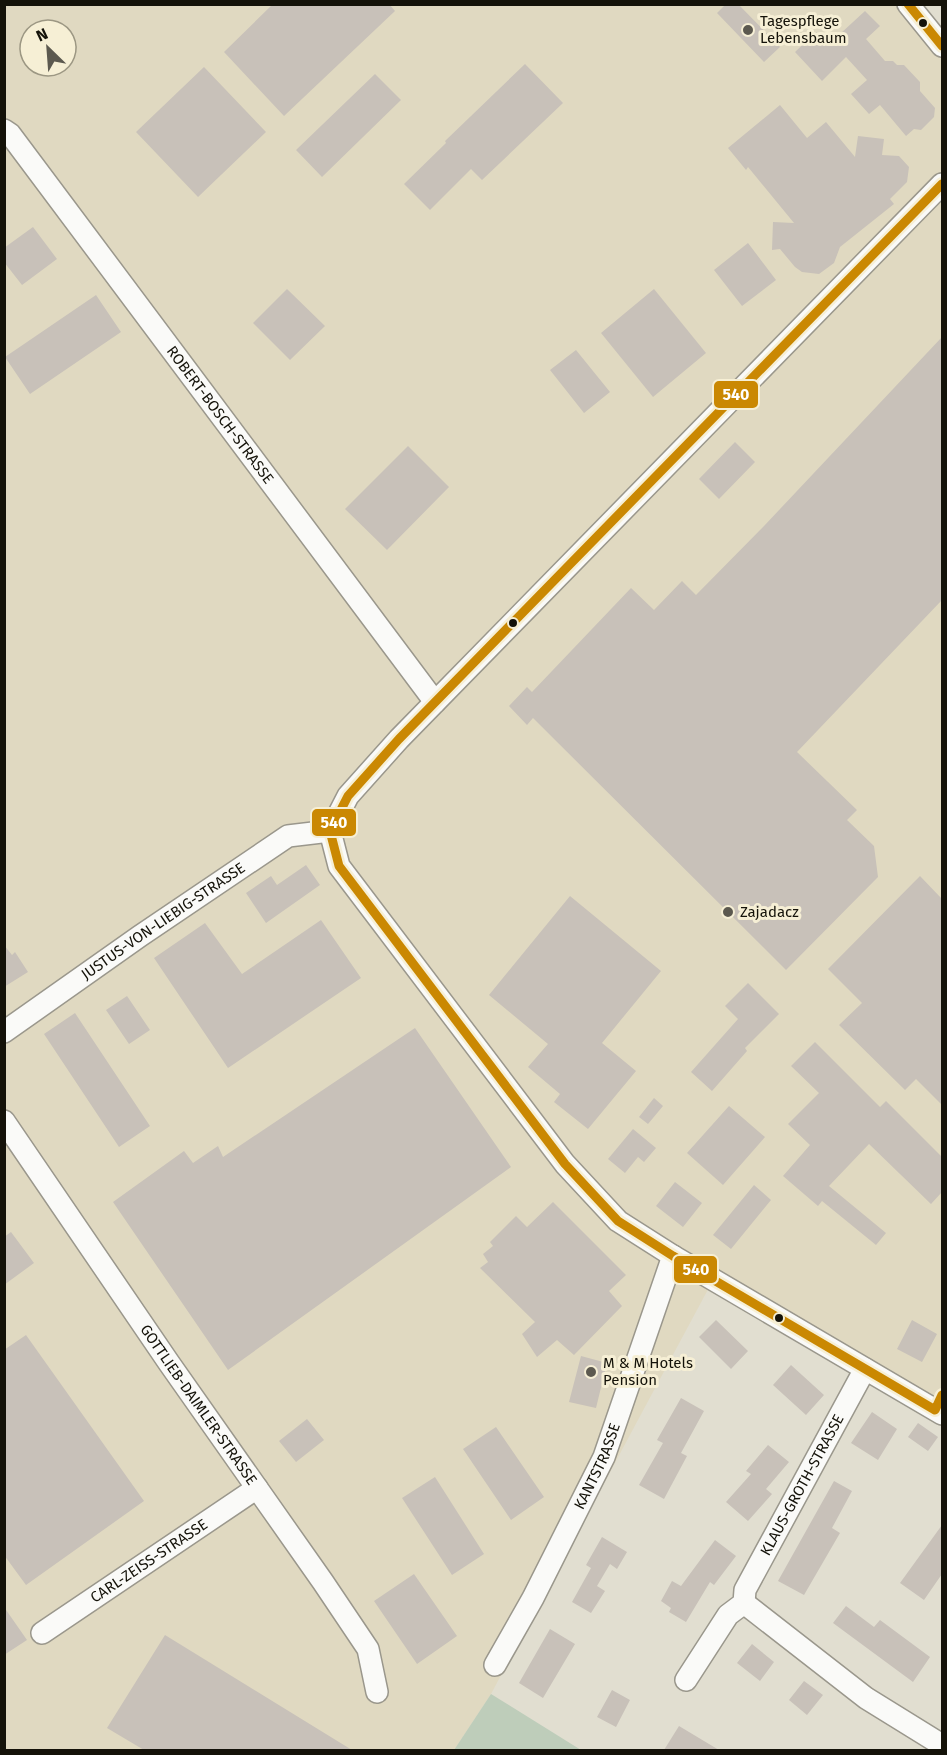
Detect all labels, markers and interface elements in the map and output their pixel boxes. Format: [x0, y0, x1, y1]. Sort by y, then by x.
place label: Tagespflege Lebensbaum [760, 12, 847, 47]
unlabelled marker [917, 17, 929, 29]
north arrow [18, 18, 78, 78]
marker: Tagespflege Lebensbaum [741, 23, 755, 37]
text: N [33, 24, 51, 46]
street label: ROBERT-BOSCH-STRASSE [163, 342, 278, 487]
line badge: 540 [713, 380, 759, 409]
text: 540 [723, 385, 749, 404]
unlabelled marker [507, 617, 519, 629]
line badge: 540 [311, 808, 357, 837]
text: 540 [321, 813, 347, 832]
street label: JUSTUS-VON-LIEBIG-STRASSE [78, 859, 248, 984]
place label: Zajadacz [740, 903, 799, 921]
marker: Zajadacz [721, 905, 735, 919]
line badge: 540 [673, 1255, 718, 1284]
text: 540 [683, 1260, 709, 1279]
unlabelled marker [773, 1312, 785, 1324]
street label: GOTTLIEB-DAIMLER-STRASSE [136, 1321, 261, 1488]
place label: M & M Hotels Pension [603, 1354, 693, 1389]
marker: M & M Hotels Pension [584, 1365, 598, 1379]
street label: KLAUS-GROTH-STRASSE [756, 1411, 848, 1559]
street label: KANTSTRASSE [570, 1421, 624, 1512]
street label: CARL-ZEISS-STRASSE [87, 1515, 211, 1607]

